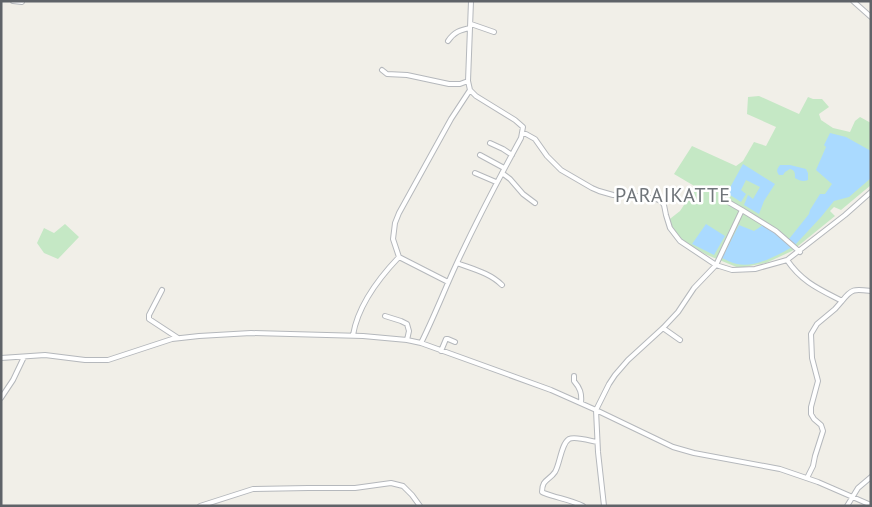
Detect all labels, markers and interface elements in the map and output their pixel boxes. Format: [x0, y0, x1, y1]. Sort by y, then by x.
district label: PARAIKATTE [615, 182, 731, 208]

